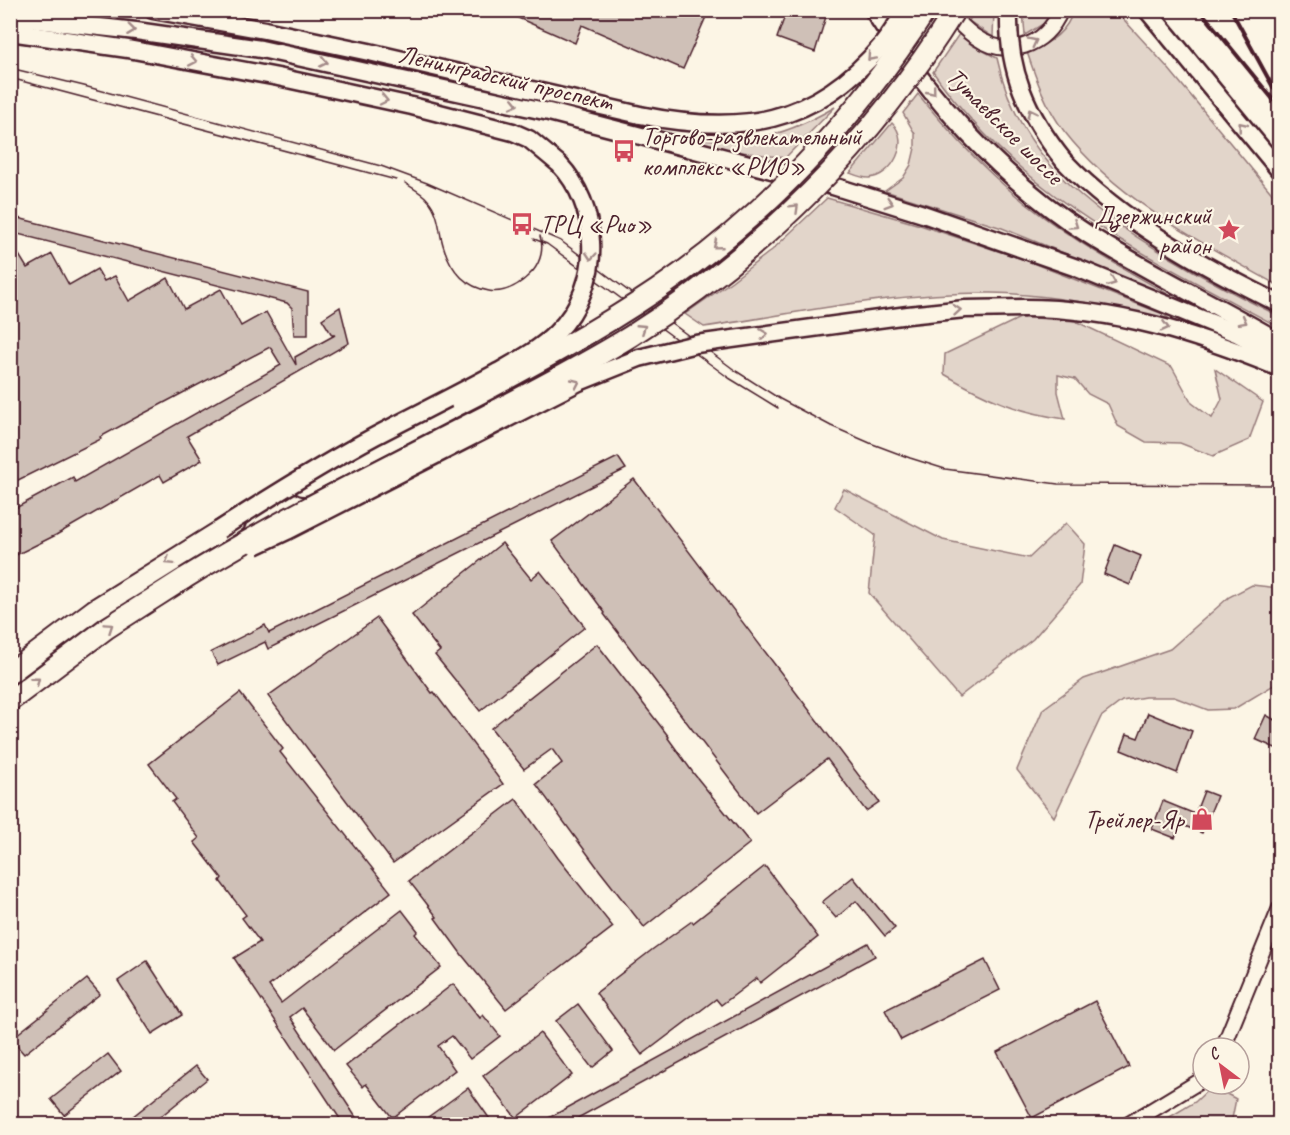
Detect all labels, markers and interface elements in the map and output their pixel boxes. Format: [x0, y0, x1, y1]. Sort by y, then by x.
one-way arrow [127, 24, 136, 36]
street label: Ленинградский проспект [395, 37, 618, 119]
one-way arrow [1027, 38, 1037, 49]
one-way arrow [867, 50, 878, 61]
one-way arrow [187, 54, 197, 67]
one-way arrow [318, 55, 328, 68]
street label: Тутаевское шоссе [939, 60, 1072, 193]
one-way arrow [925, 84, 936, 95]
one-way arrow [378, 93, 388, 106]
one-way arrow [509, 97, 519, 110]
one-way arrow [1027, 108, 1038, 119]
place label: Торгово-развлекательный комплекс «РИО» [642, 120, 863, 183]
one-way arrow [1239, 122, 1250, 133]
bus stop icon: Торгово-развлекательный комплекс «РИО» [611, 138, 637, 164]
one-way arrow [883, 196, 894, 208]
place label: Дзержинский район [1094, 199, 1213, 262]
one-way arrow [789, 204, 799, 215]
place label: ТРЦ «Рио» [540, 208, 652, 241]
bus stop icon: ТРЦ «Рио» [509, 211, 535, 237]
place icon: Дзержинский район [1216, 217, 1242, 243]
one-way arrow [1067, 218, 1078, 229]
one-way arrow [713, 237, 724, 248]
one-way arrow [585, 251, 598, 260]
one-way arrow [1106, 275, 1117, 287]
one-way arrow [953, 304, 962, 317]
one-way arrow [1237, 314, 1247, 325]
one-way arrow [1160, 320, 1170, 333]
one-way arrow [635, 324, 646, 335]
one-way arrow [759, 328, 768, 341]
one-way arrow [570, 379, 581, 391]
one-way arrow [165, 554, 175, 566]
one-way arrow [102, 623, 113, 634]
one-way arrow [29, 677, 40, 688]
place label: Трейлер-Яр [1084, 803, 1185, 836]
shop icon: Трейлер-Яр [1189, 806, 1215, 832]
north arrow [1191, 1036, 1251, 1096]
text: С [1205, 1042, 1224, 1065]

